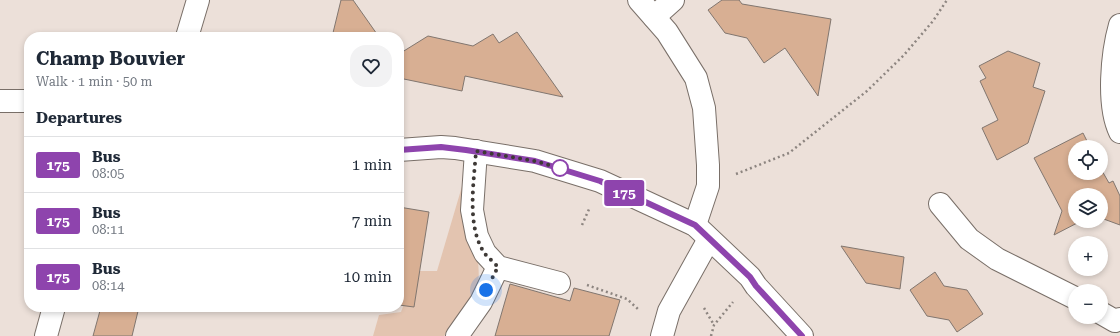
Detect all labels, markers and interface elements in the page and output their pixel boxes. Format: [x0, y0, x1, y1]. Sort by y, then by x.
button: heart [350, 45, 392, 87]
text: Champ Bouvier [36, 47, 185, 70]
text: Walk · 1 min · 50 m [36, 74, 152, 89]
text: Departures [36, 109, 122, 127]
map controls [1068, 140, 1108, 324]
button: locate [1068, 140, 1108, 180]
text: Bus [92, 148, 120, 166]
text: 1 min [352, 156, 392, 174]
text: 175 [46, 157, 70, 173]
unlabelled marker [551, 159, 569, 177]
text: 08:05 [92, 166, 124, 181]
line badge: 175 [601, 180, 647, 206]
text: 175 [612, 185, 636, 201]
button: layers [1068, 188, 1108, 228]
text: Bus [92, 204, 120, 222]
text: 7 min [352, 212, 392, 230]
text: 175 [46, 213, 70, 229]
text: 08:11 [92, 222, 124, 237]
button: + [1068, 236, 1108, 276]
text: Bus [92, 260, 120, 278]
text: 10 min [343, 268, 392, 286]
text: 175 [46, 269, 70, 285]
text: 08:14 [92, 278, 124, 293]
your location [476, 280, 496, 300]
button: − [1068, 284, 1108, 324]

